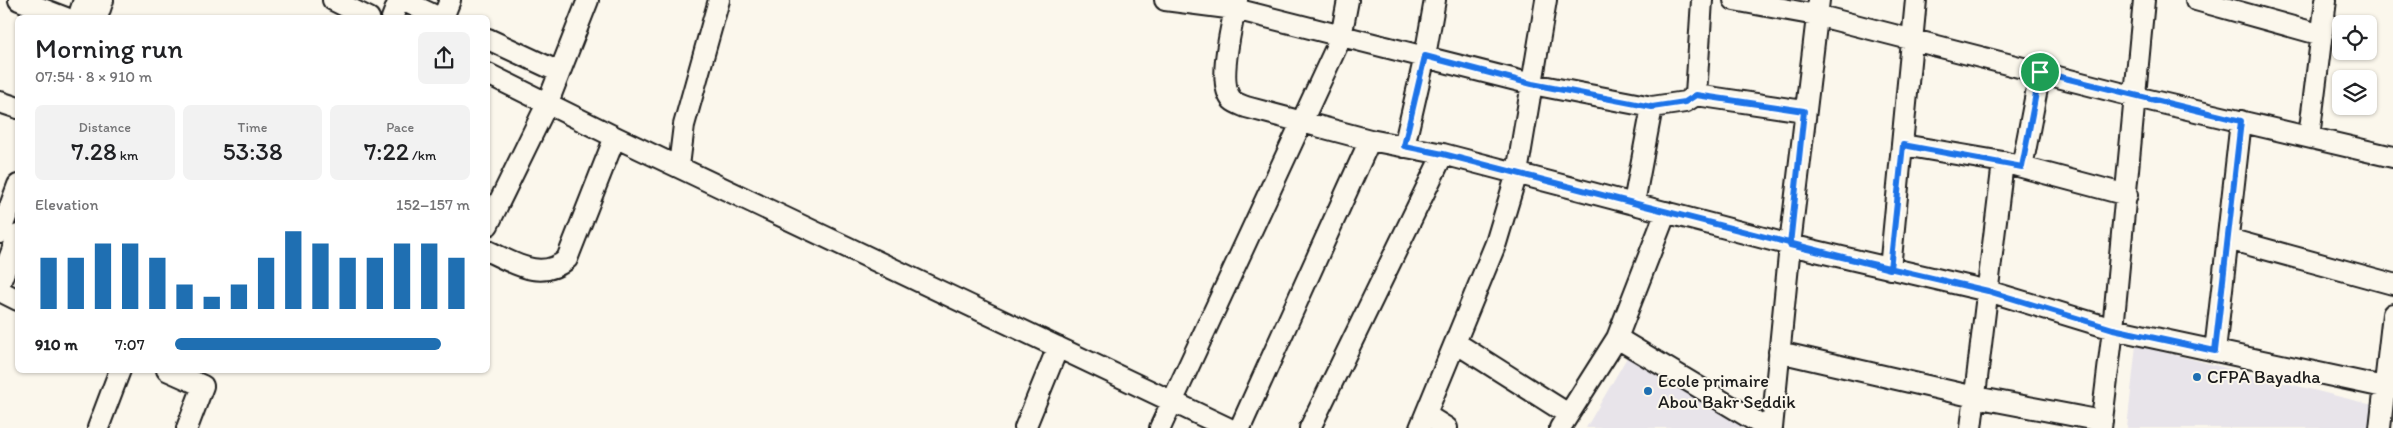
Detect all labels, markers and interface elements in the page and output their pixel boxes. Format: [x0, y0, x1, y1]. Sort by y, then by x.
map controls [2332, 15, 2377, 115]
button: locate [2332, 15, 2377, 60]
text: Morning run [35, 31, 183, 65]
button: share [418, 32, 470, 84]
pin [2019, 51, 2061, 93]
icon: arrive [2026, 58, 2054, 86]
text: 07:54 · 8 × 910 m [35, 67, 152, 86]
button: layers [2332, 70, 2377, 115]
text: Distance [79, 119, 131, 136]
text: Time [238, 119, 267, 136]
text: Pace [386, 119, 414, 136]
text: 7.28 [71, 136, 117, 166]
text: 53:38 [222, 136, 283, 166]
text: 7:22 [364, 136, 409, 166]
text: km [117, 147, 138, 164]
text: /km [409, 147, 436, 164]
text: Elevation [35, 195, 99, 214]
text: 152–157 m [396, 195, 470, 214]
text: 910 m [35, 335, 78, 354]
text: 7:07 [115, 335, 145, 354]
place label: CFPA Bayadha [2207, 366, 2321, 388]
place label: Ecole primaire Abou Bakr Seddik [1658, 370, 1796, 413]
marker: CFPA Bayadha [2191, 371, 2203, 383]
marker: Ecole primaire Abou Bakr Seddik [1642, 385, 1654, 397]

